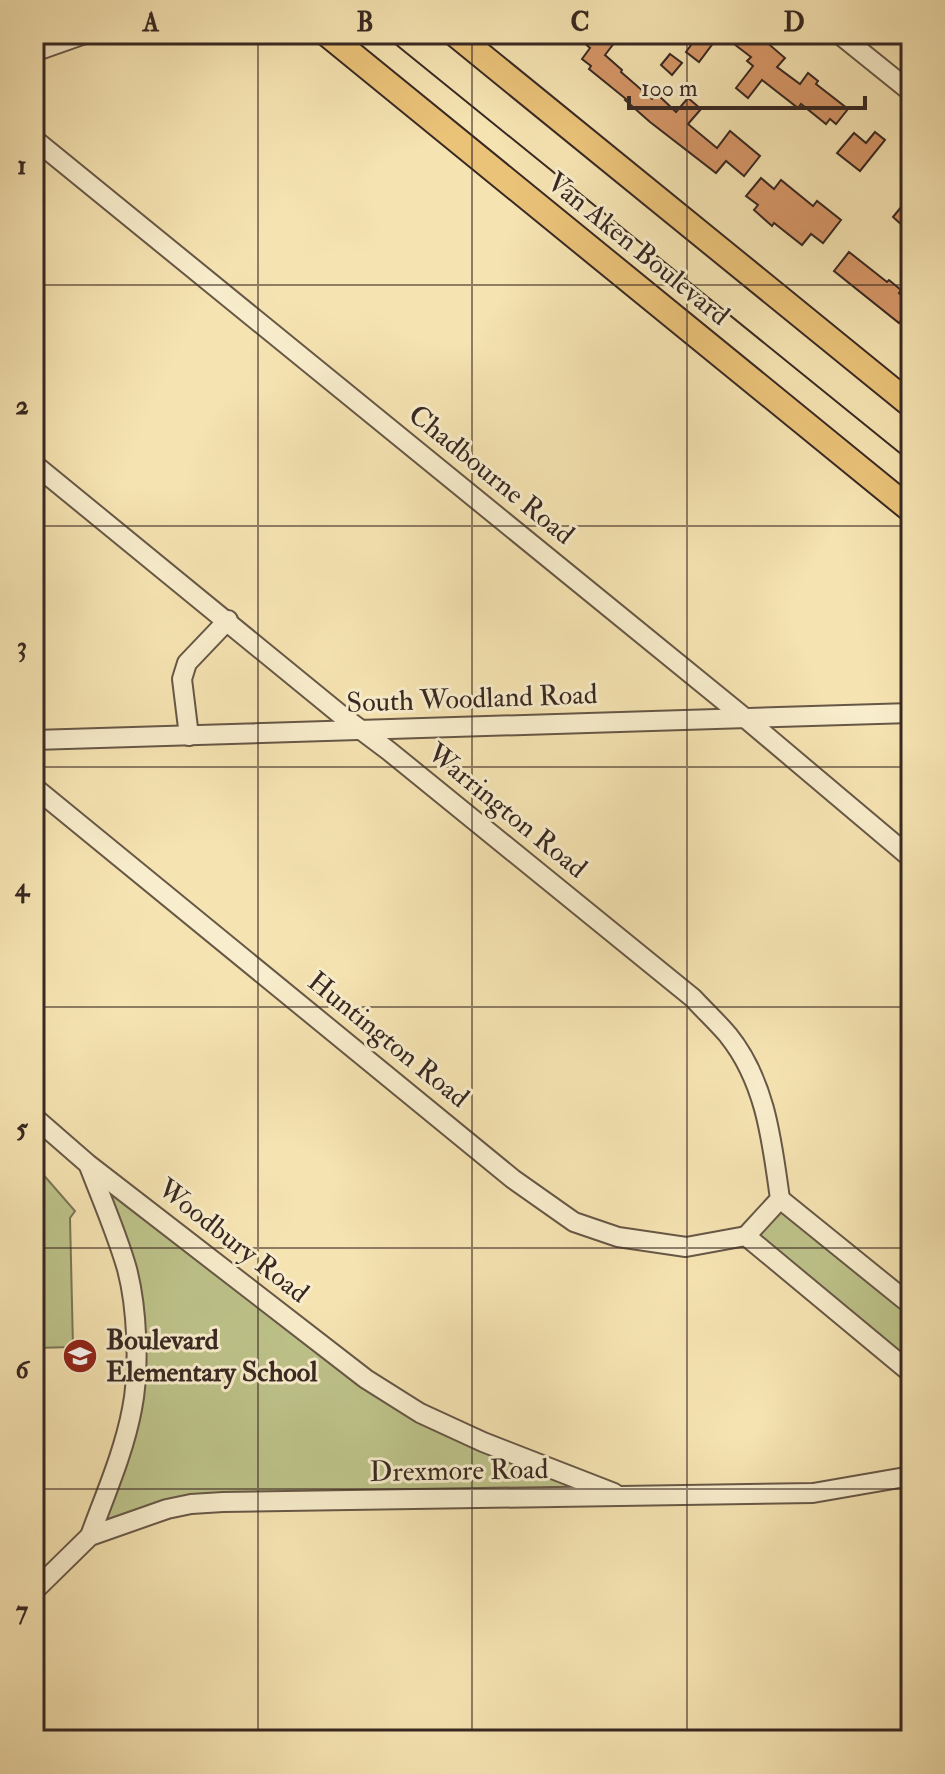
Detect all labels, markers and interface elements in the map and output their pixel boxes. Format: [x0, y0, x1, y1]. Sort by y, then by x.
text: A [142, 7, 160, 39]
text: B [356, 7, 374, 39]
text: C [570, 7, 590, 39]
text: D [783, 7, 805, 39]
scale bar [629, 60, 865, 110]
text: 100 m [641, 73, 698, 104]
text: 1 [17, 150, 27, 182]
street label: Van Aken Boulevard [540, 165, 736, 333]
text: 2 [15, 390, 29, 422]
street label: Chadbourne Road [401, 397, 581, 553]
text: 3 [17, 631, 27, 663]
street label: South Woodland Road [346, 677, 598, 721]
street label: Warrington Road [419, 735, 594, 886]
text: 4 [14, 872, 31, 904]
street label: Huntington Road [300, 964, 476, 1116]
text: 5 [16, 1113, 28, 1145]
street label: Woodbury Road [150, 1171, 316, 1311]
place label: Boulevard Elementary School [106, 1323, 318, 1390]
school or university icon: Boulevard Elementary School [61, 1337, 99, 1375]
text: 6 [15, 1354, 30, 1386]
street label: Drexmore Road [369, 1452, 549, 1490]
text: 7 [16, 1595, 28, 1627]

